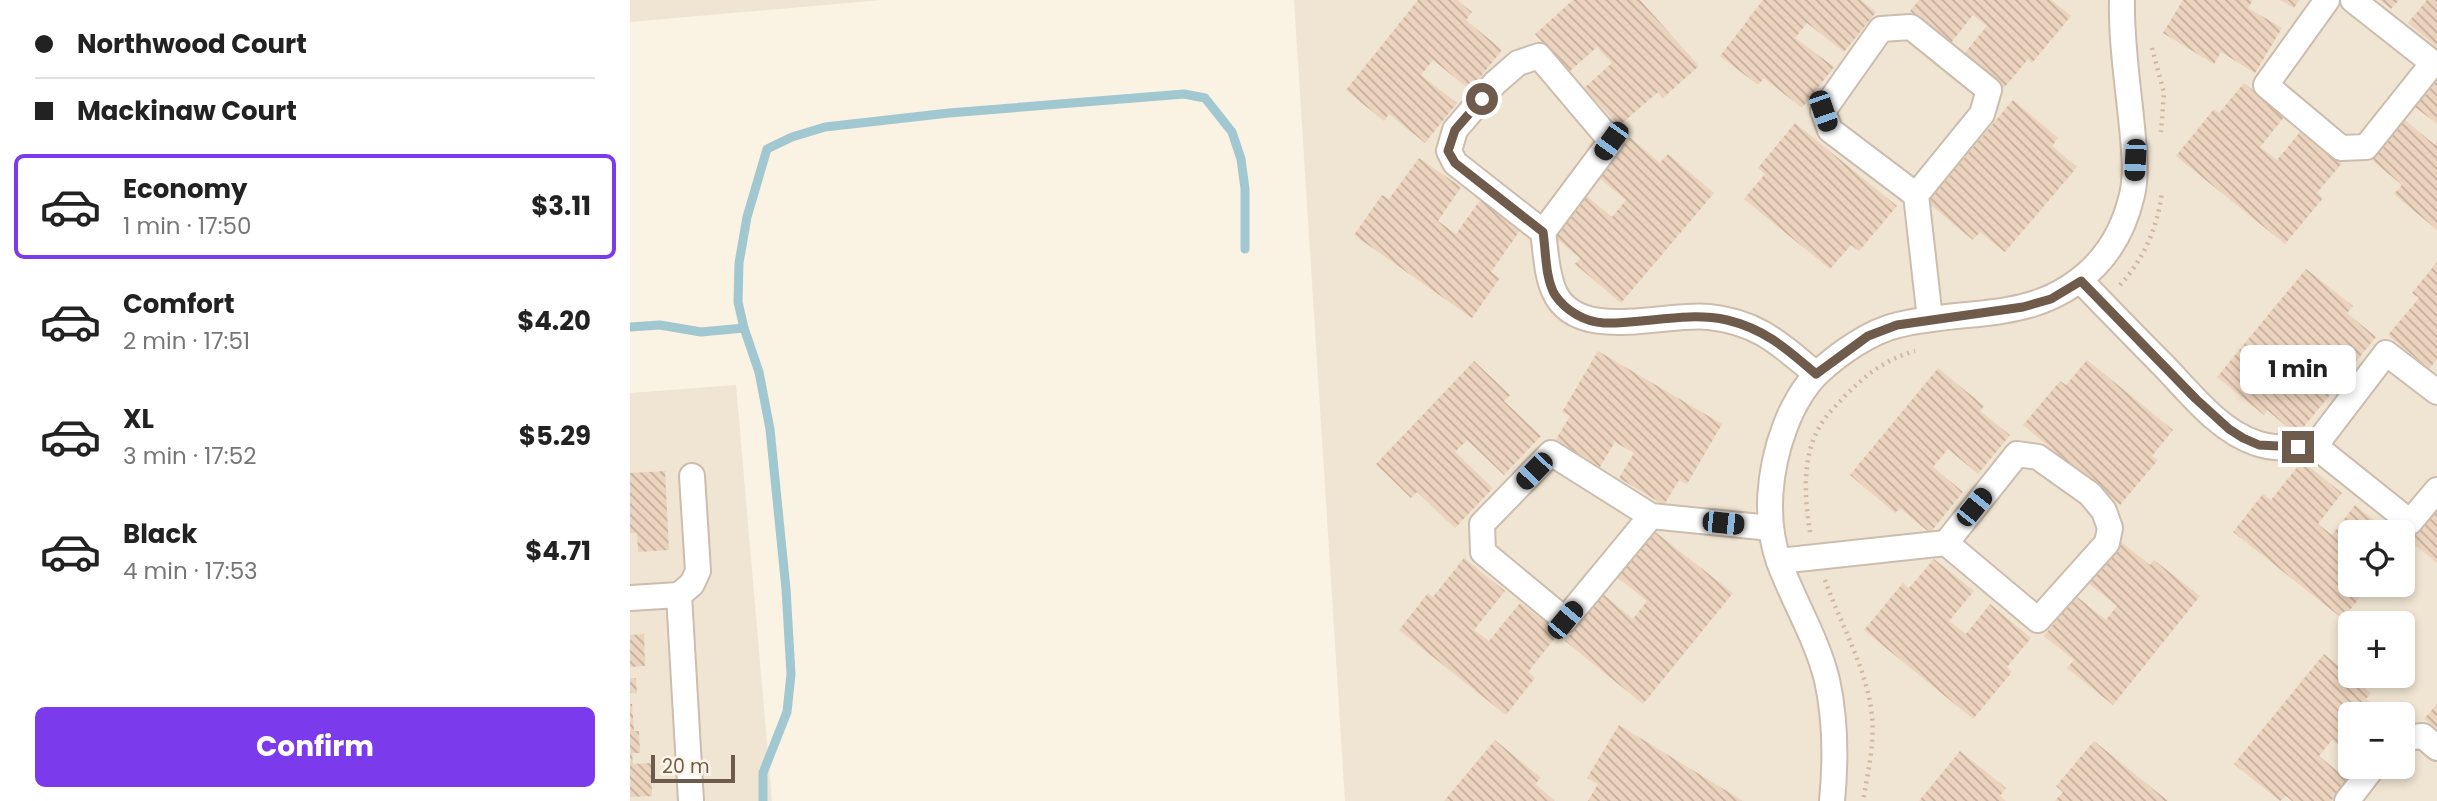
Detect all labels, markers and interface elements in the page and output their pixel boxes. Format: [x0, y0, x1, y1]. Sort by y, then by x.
text: Northwood Court [77, 26, 307, 62]
route start [1466, 83, 1498, 115]
car [1807, 88, 1840, 134]
text: Mackinaw Court [77, 93, 297, 129]
car [1591, 118, 1632, 164]
car [2124, 138, 2147, 182]
text: Economy [123, 171, 247, 207]
icon: car [39, 175, 102, 238]
text: $3.11 [531, 188, 591, 224]
text: 1 min · 17:50 [123, 210, 251, 242]
text: Comfort [123, 286, 235, 322]
icon: car [39, 290, 102, 353]
text: $4.20 [517, 303, 591, 339]
text: 2 min · 17:51 [123, 325, 250, 357]
callout: 1 min [2240, 346, 2356, 394]
text: 1 min [2268, 353, 2328, 385]
text: XL [123, 401, 154, 437]
icon: car [39, 405, 102, 468]
text: $5.29 [519, 418, 591, 454]
route end [2282, 431, 2314, 463]
text: 3 min · 17:52 [123, 440, 256, 472]
car [1512, 449, 1557, 493]
car [1953, 484, 1996, 530]
car [1702, 510, 1745, 536]
text: Black [123, 516, 197, 552]
icon: car [39, 520, 102, 583]
map controls [2338, 520, 2415, 779]
button: locate [2338, 520, 2415, 597]
text: $4.71 [525, 533, 591, 569]
text: 4 min · 17:53 [123, 555, 258, 587]
car [1544, 597, 1587, 643]
button: + [2338, 611, 2415, 688]
button: − [2338, 702, 2415, 779]
button: Confirm [35, 707, 595, 787]
scale bar [651, 752, 735, 784]
text: 20 m [662, 753, 710, 780]

